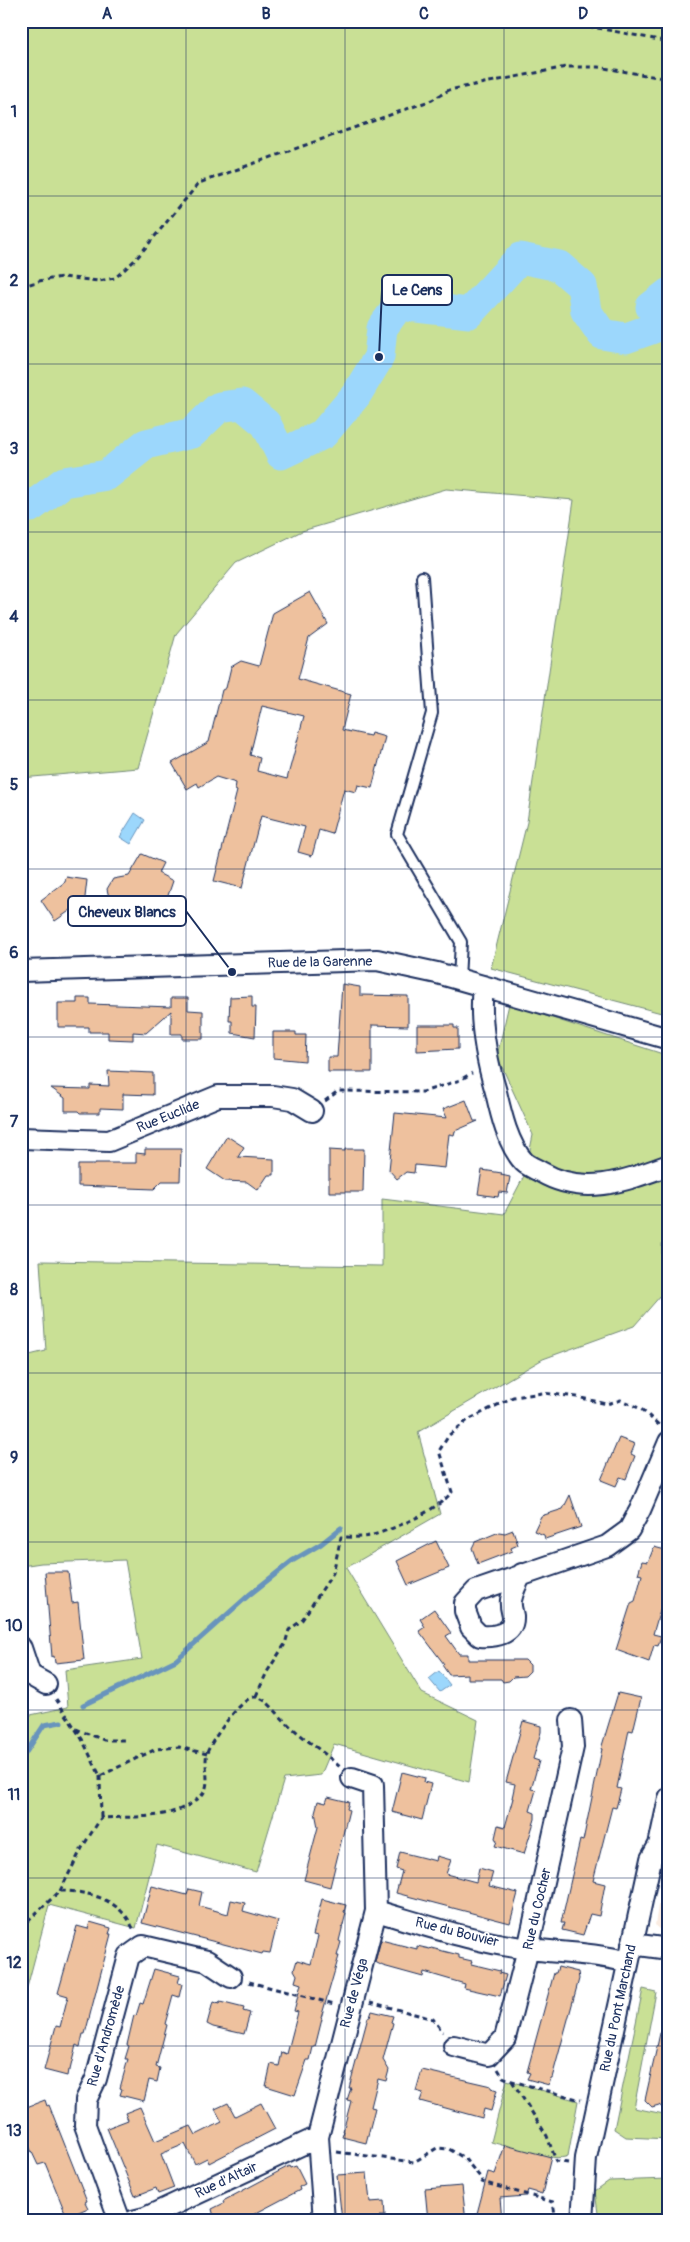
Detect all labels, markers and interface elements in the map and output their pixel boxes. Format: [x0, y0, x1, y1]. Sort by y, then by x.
text: A [102, 4, 113, 24]
text: B [261, 4, 271, 24]
text: C [419, 4, 429, 24]
text: D [578, 4, 588, 24]
text: 1 [11, 102, 17, 122]
text: 2 [10, 271, 19, 291]
callout: Le Cens [382, 275, 452, 305]
text: Le Cens [392, 281, 442, 300]
text: 3 [10, 439, 19, 459]
text: 4 [9, 607, 19, 627]
text: 5 [10, 775, 19, 795]
callout: Cheveux Blancs [68, 896, 186, 926]
text: Cheveux Blancs [78, 903, 176, 922]
text: 6 [9, 943, 19, 963]
street label: Rue de la Garenne [267, 953, 373, 971]
street label: Rue Euclide [134, 1096, 202, 1136]
text: 7 [10, 1112, 19, 1132]
text: 8 [10, 1280, 18, 1300]
text: 9 [10, 1448, 18, 1468]
text: 10 [5, 1616, 23, 1636]
text: 11 [8, 1785, 20, 1805]
street label: Rue du Cocher [519, 1866, 555, 1952]
street label: Rue du Bouvier [414, 1913, 500, 1951]
street label: Rue du Pont Marchand [596, 1943, 640, 2073]
text: 12 [6, 1953, 22, 1973]
street label: Rue de Véga [337, 1956, 371, 2030]
street label: Rue d'Andromède [83, 1983, 129, 2088]
text: 13 [6, 2121, 22, 2141]
street label: Rue d'Altair [192, 2158, 260, 2202]

